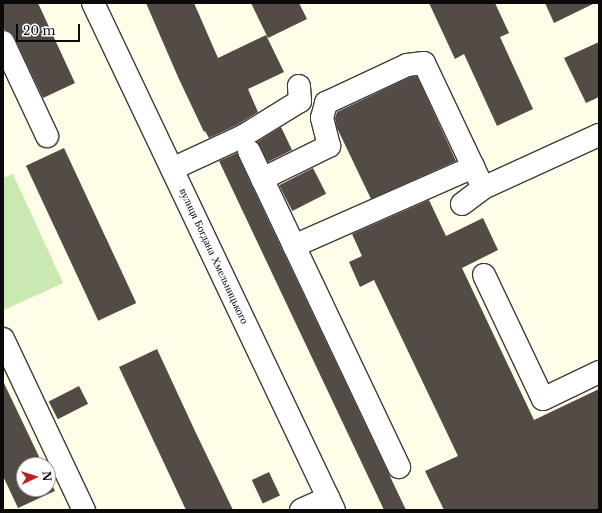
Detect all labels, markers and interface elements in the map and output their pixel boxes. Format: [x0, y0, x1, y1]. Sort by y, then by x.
scale bar [18, 16, 82, 42]
text: 20 m [23, 23, 55, 38]
street label: вулиця Богдана Хмельницького [177, 186, 251, 326]
north arrow [16, 457, 56, 497]
text: N [40, 471, 54, 482]

